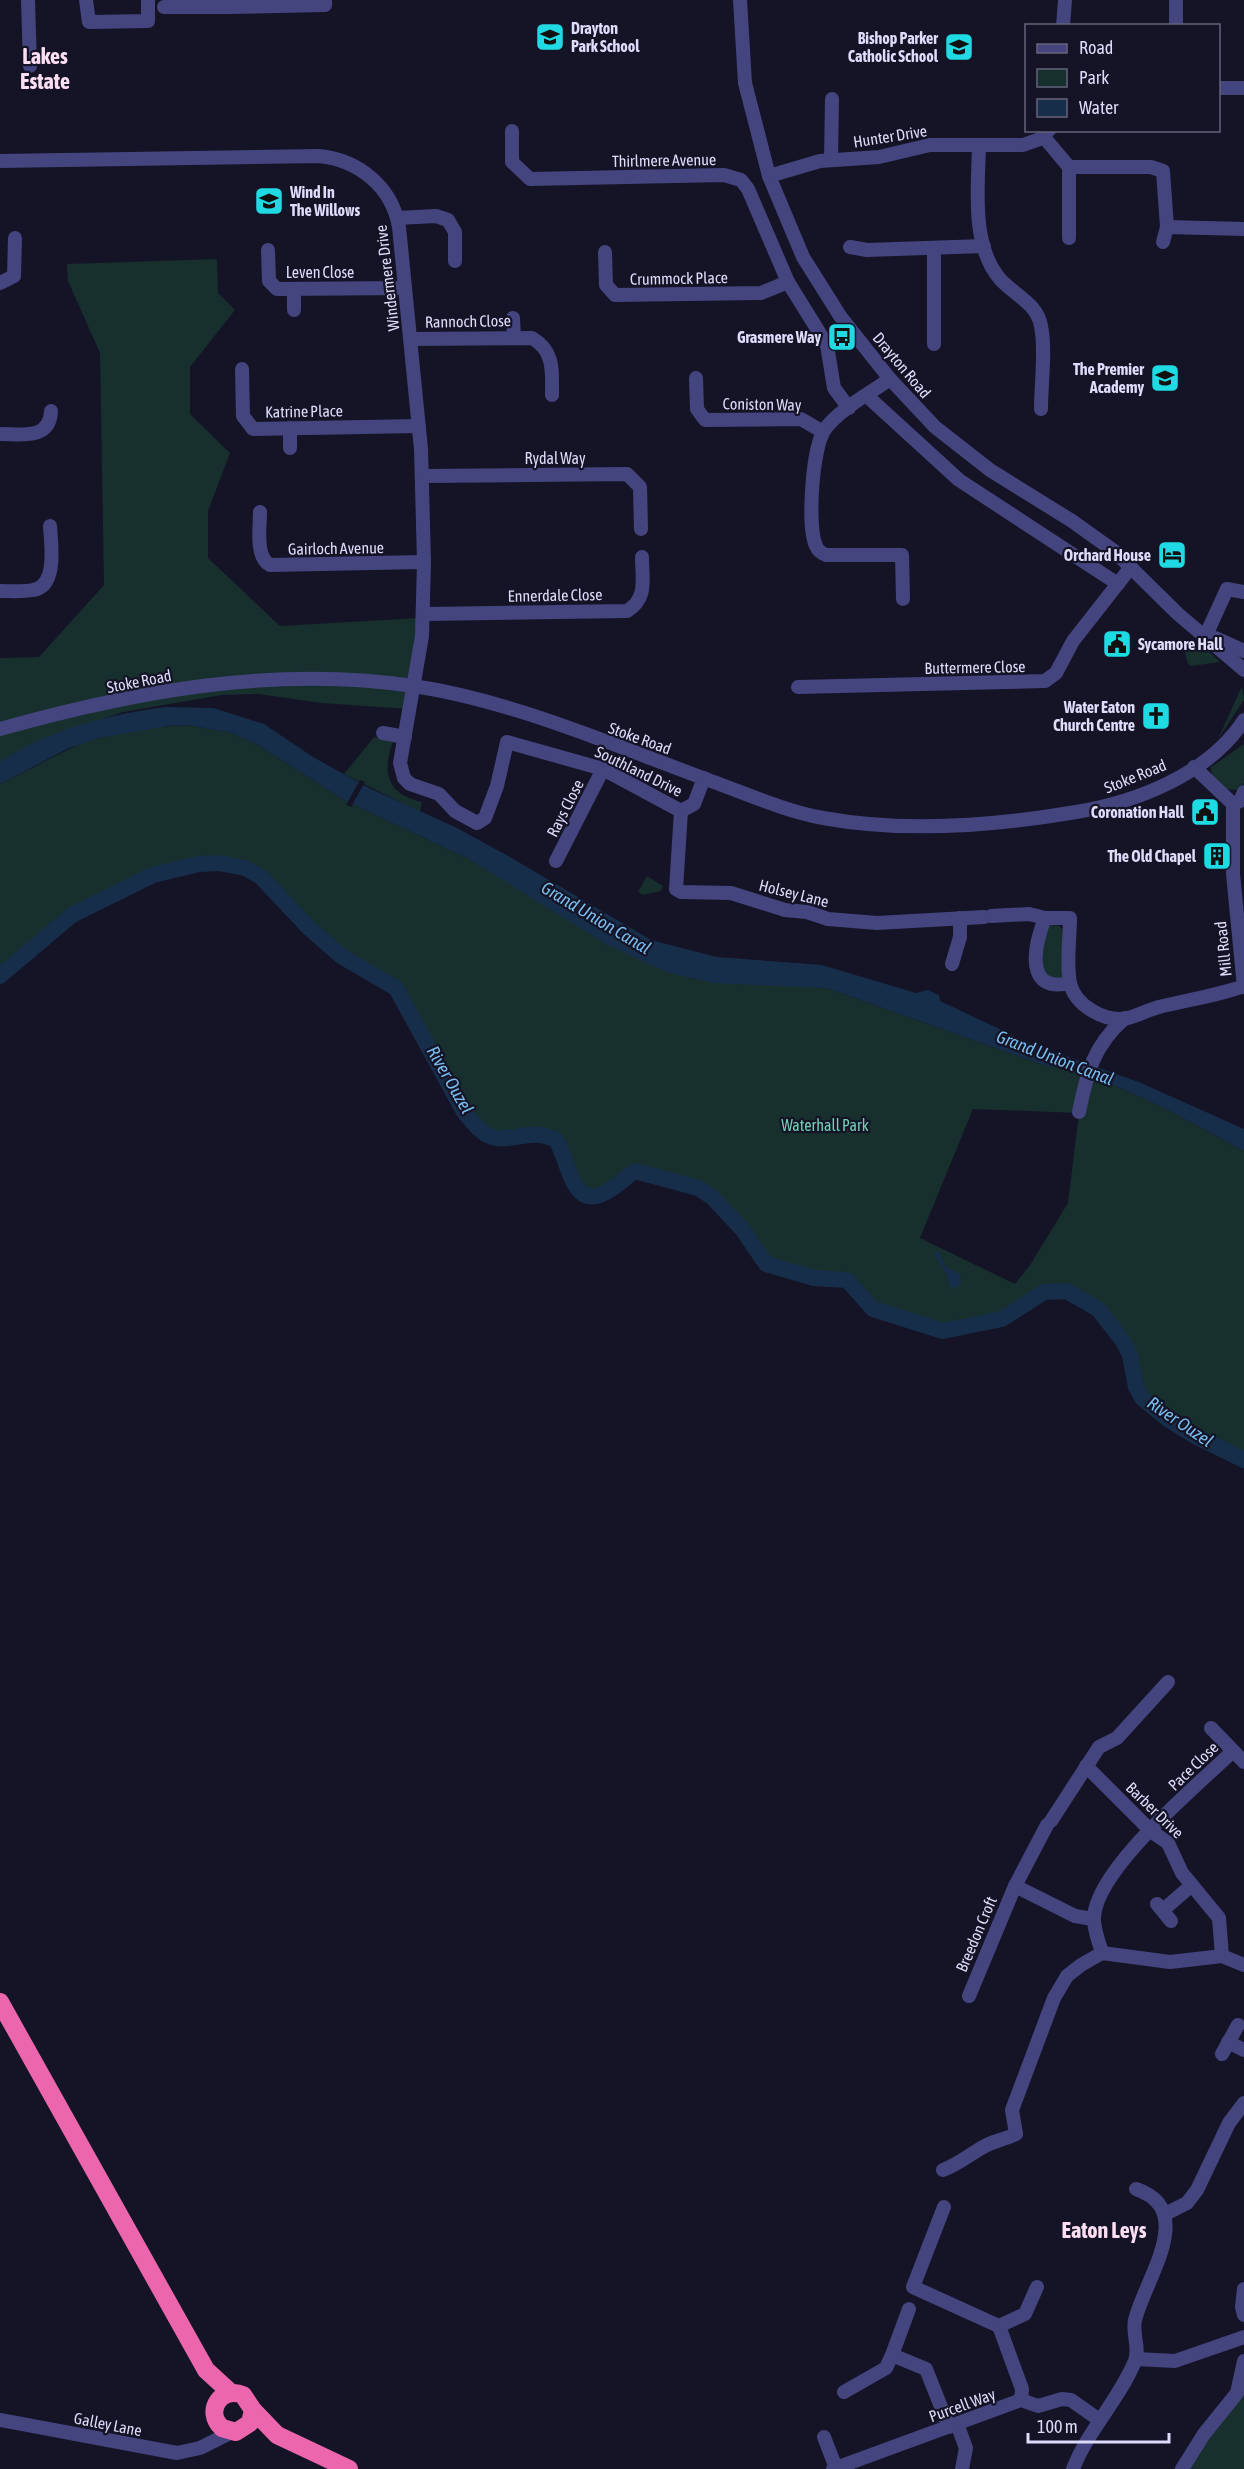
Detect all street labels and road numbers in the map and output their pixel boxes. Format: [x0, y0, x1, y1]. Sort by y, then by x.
street label: Hunter Drive [852, 121, 928, 151]
street label: Thirlmere Avenue [612, 150, 716, 170]
street label: Windermere Drive [372, 224, 402, 332]
street label: Leven Close [286, 263, 354, 281]
street label: Crummock Place [630, 268, 728, 288]
street label: Rannoch Close [425, 311, 511, 331]
street label: Drayton Road [869, 329, 935, 402]
street label: Coniston Way [722, 394, 802, 415]
street label: Katrine Place [265, 401, 343, 421]
street label: Rydal Way [524, 449, 586, 468]
street label: Gairloch Avenue [288, 538, 384, 558]
street label: Ennerdale Close [508, 585, 602, 605]
street label: Buttermere Close [924, 657, 1026, 677]
street label: Stoke Road [105, 666, 173, 696]
street label: Stoke Road [606, 718, 674, 758]
street label: Southland Drive [593, 742, 685, 800]
street label: Stoke Road [1101, 755, 1169, 797]
street label: Rays Close [543, 776, 588, 840]
street label: Holsey Lane [757, 876, 831, 911]
street label: Mill Road [1211, 920, 1235, 978]
street label: Pace Close [1164, 1738, 1222, 1794]
street label: Barber Drive [1123, 1778, 1187, 1842]
street label: Breedon Croft [952, 1893, 1000, 1974]
street label: Purcell Way [926, 2385, 998, 2426]
street label: Galley Lane [72, 2409, 143, 2440]

